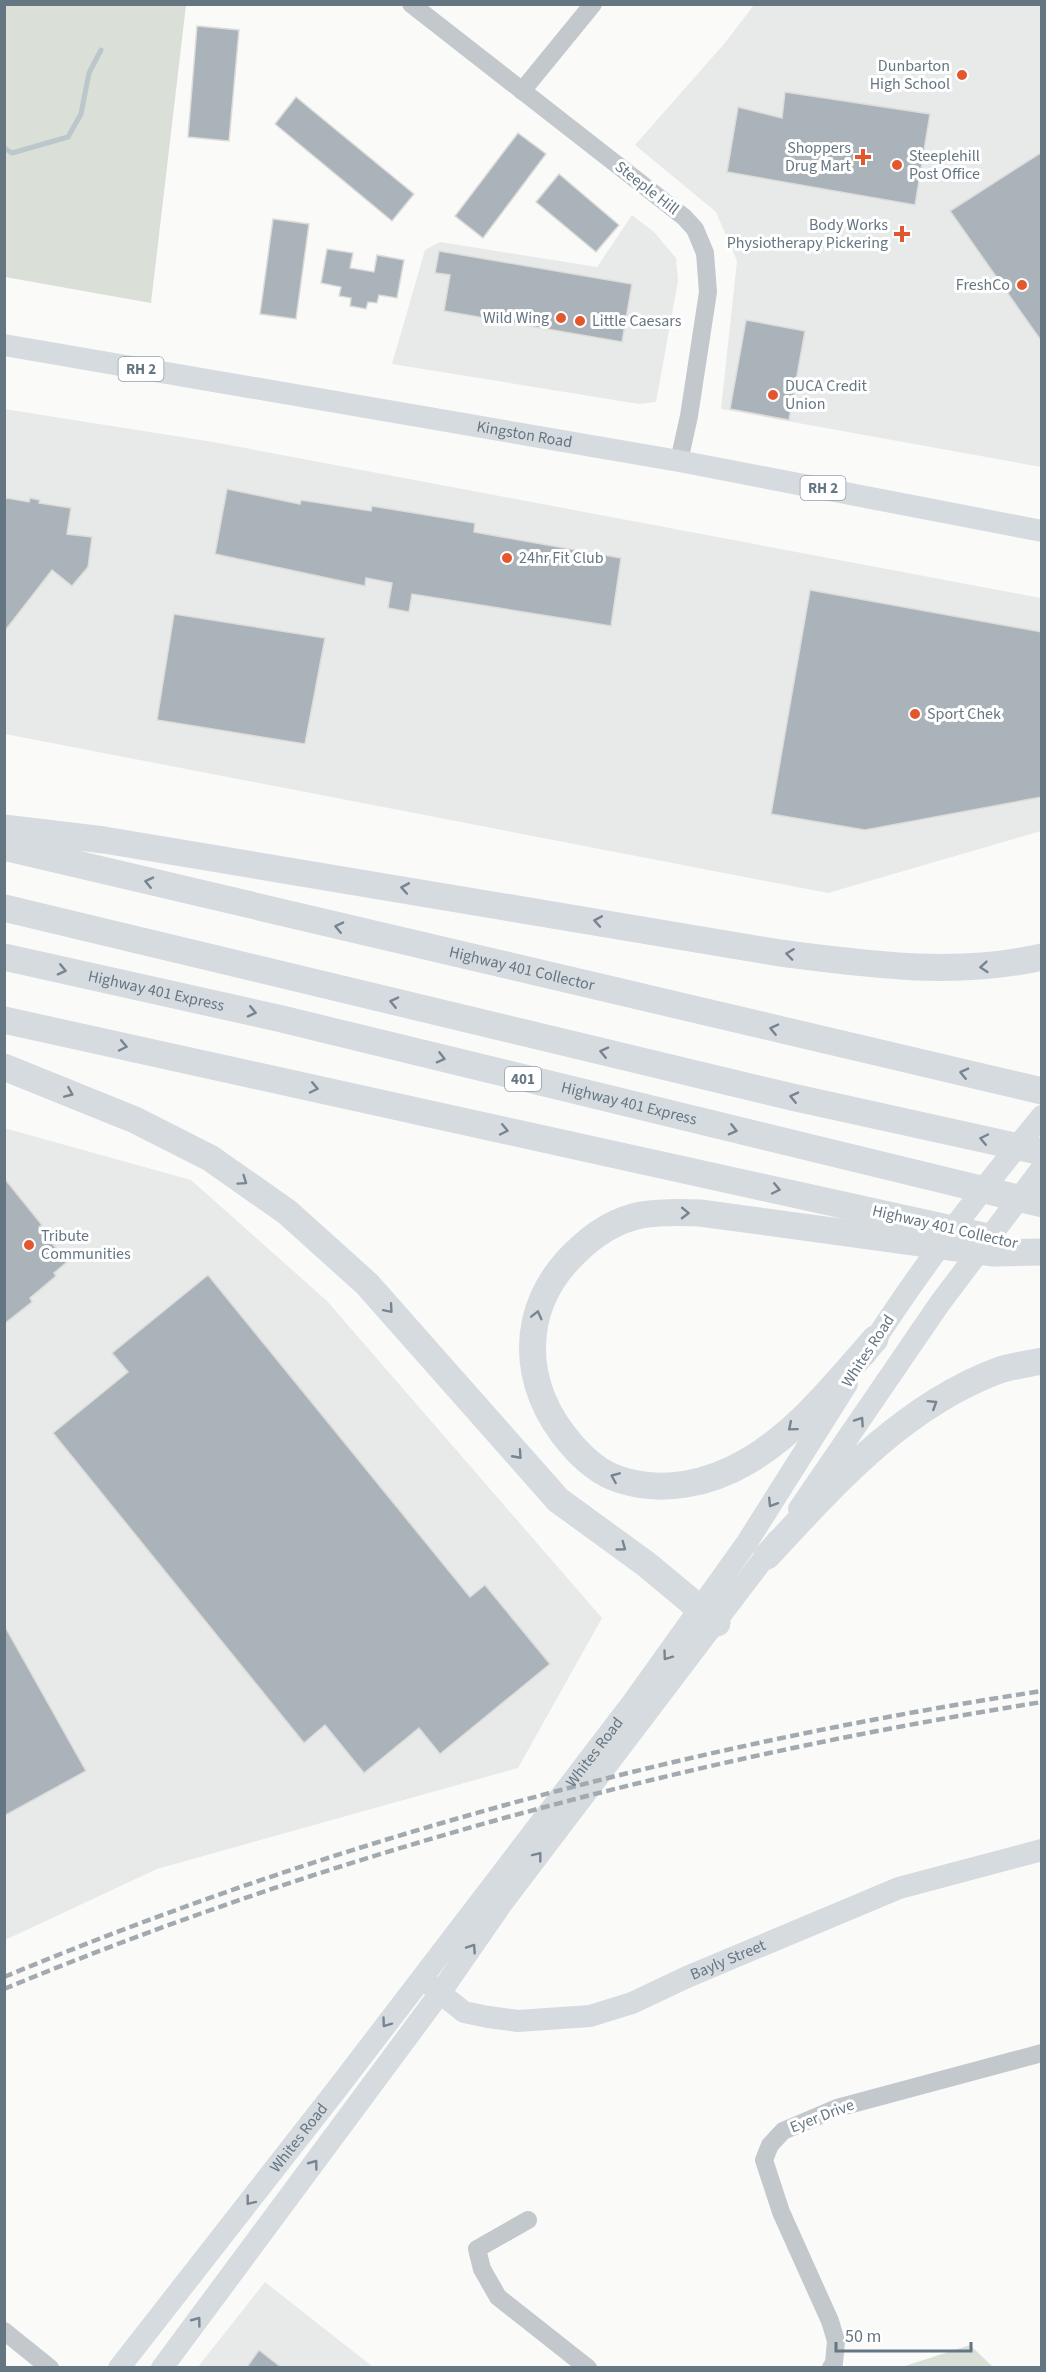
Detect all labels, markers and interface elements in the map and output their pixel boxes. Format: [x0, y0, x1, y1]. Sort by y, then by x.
place label: Dunbarton High School [870, 55, 950, 95]
marker: Dunbarton High School [955, 68, 969, 82]
place label: Shoppers Drug Mart [785, 137, 852, 177]
place label: Steeplehill Post Office [909, 145, 980, 185]
marker: Shoppers Drug Mart [856, 150, 870, 164]
street label: Steeple Hill [610, 156, 684, 220]
marker: Steeplehill Post Office [890, 158, 904, 172]
place label: Body Works Physiotherapy Pickering [727, 214, 888, 254]
marker: Body Works Physiotherapy Pickering [893, 225, 911, 243]
place label: FreshCo [956, 274, 1010, 296]
marker: FreshCo [1015, 278, 1029, 292]
place label: Wild Wing [483, 307, 549, 329]
place label: Little Caesars [592, 310, 682, 332]
marker: Wild Wing [554, 311, 568, 325]
marker: Little Caesars [573, 314, 587, 328]
road number: RH 2 [118, 357, 164, 381]
place label: DUCA Credit Union [785, 375, 867, 415]
marker: DUCA Credit Union [766, 388, 780, 402]
street label: Kingston Road [475, 415, 574, 453]
road number: RH 2 [800, 476, 846, 500]
place label: 24hr Fit Club [519, 547, 604, 569]
marker: 24hr Fit Club [500, 551, 514, 565]
place label: Sport Chek [927, 703, 1001, 725]
marker: Sport Chek [908, 707, 922, 721]
one-way arrow [145, 876, 155, 889]
one-way arrow [401, 882, 411, 895]
one-way arrow [593, 915, 603, 928]
one-way arrow [334, 922, 344, 935]
street label: Highway 401 Collector [447, 941, 597, 997]
one-way arrow [785, 948, 794, 960]
one-way arrow [979, 960, 988, 973]
one-way arrow [56, 963, 66, 976]
street label: Highway 401 Express [86, 965, 227, 1017]
one-way arrow [389, 997, 399, 1010]
one-way arrow [247, 1005, 257, 1018]
one-way arrow [769, 1023, 779, 1036]
one-way arrow [118, 1039, 128, 1052]
one-way arrow [599, 1047, 609, 1060]
one-way arrow [436, 1051, 446, 1064]
road number: 401 [505, 1067, 541, 1091]
one-way arrow [959, 1067, 969, 1080]
street label: Highway 401 Express [559, 1076, 699, 1131]
one-way arrow [308, 1081, 318, 1094]
one-way arrow [63, 1086, 74, 1098]
one-way arrow [789, 1092, 799, 1105]
one-way arrow [499, 1122, 509, 1135]
one-way arrow [728, 1123, 738, 1136]
one-way arrow [980, 1134, 990, 1147]
one-way arrow [236, 1173, 247, 1184]
one-way arrow [771, 1182, 781, 1195]
street label: Highway 401 Collector [870, 1200, 1020, 1255]
one-way arrow [680, 1206, 689, 1219]
place label: Tribute Communities [41, 1225, 131, 1265]
marker: Tribute Communities [22, 1238, 36, 1252]
one-way arrow [382, 1302, 393, 1313]
one-way arrow [530, 1310, 543, 1320]
street label: Whites Road [836, 1310, 900, 1392]
one-way arrow [926, 1400, 937, 1411]
one-way arrow [852, 1416, 863, 1427]
one-way arrow [788, 1420, 799, 1431]
one-way arrow [510, 1448, 521, 1459]
one-way arrow [611, 1472, 622, 1484]
one-way arrow [768, 1496, 779, 1507]
one-way arrow [616, 1540, 627, 1551]
one-way arrow [663, 1649, 674, 1660]
street label: Whites Road [561, 1713, 628, 1792]
one-way arrow [531, 1852, 542, 1863]
street label: Bayly Street [687, 1934, 770, 1985]
one-way arrow [465, 1944, 476, 1955]
one-way arrow [382, 2017, 393, 2028]
street label: Eyer Drive [787, 2094, 857, 2138]
street label: Whites Road [265, 2099, 333, 2177]
one-way arrow [306, 2160, 317, 2171]
one-way arrow [246, 2195, 257, 2206]
scale bar [836, 2315, 971, 2353]
one-way arrow [190, 2316, 201, 2327]
text: 50 m [845, 2324, 881, 2349]

